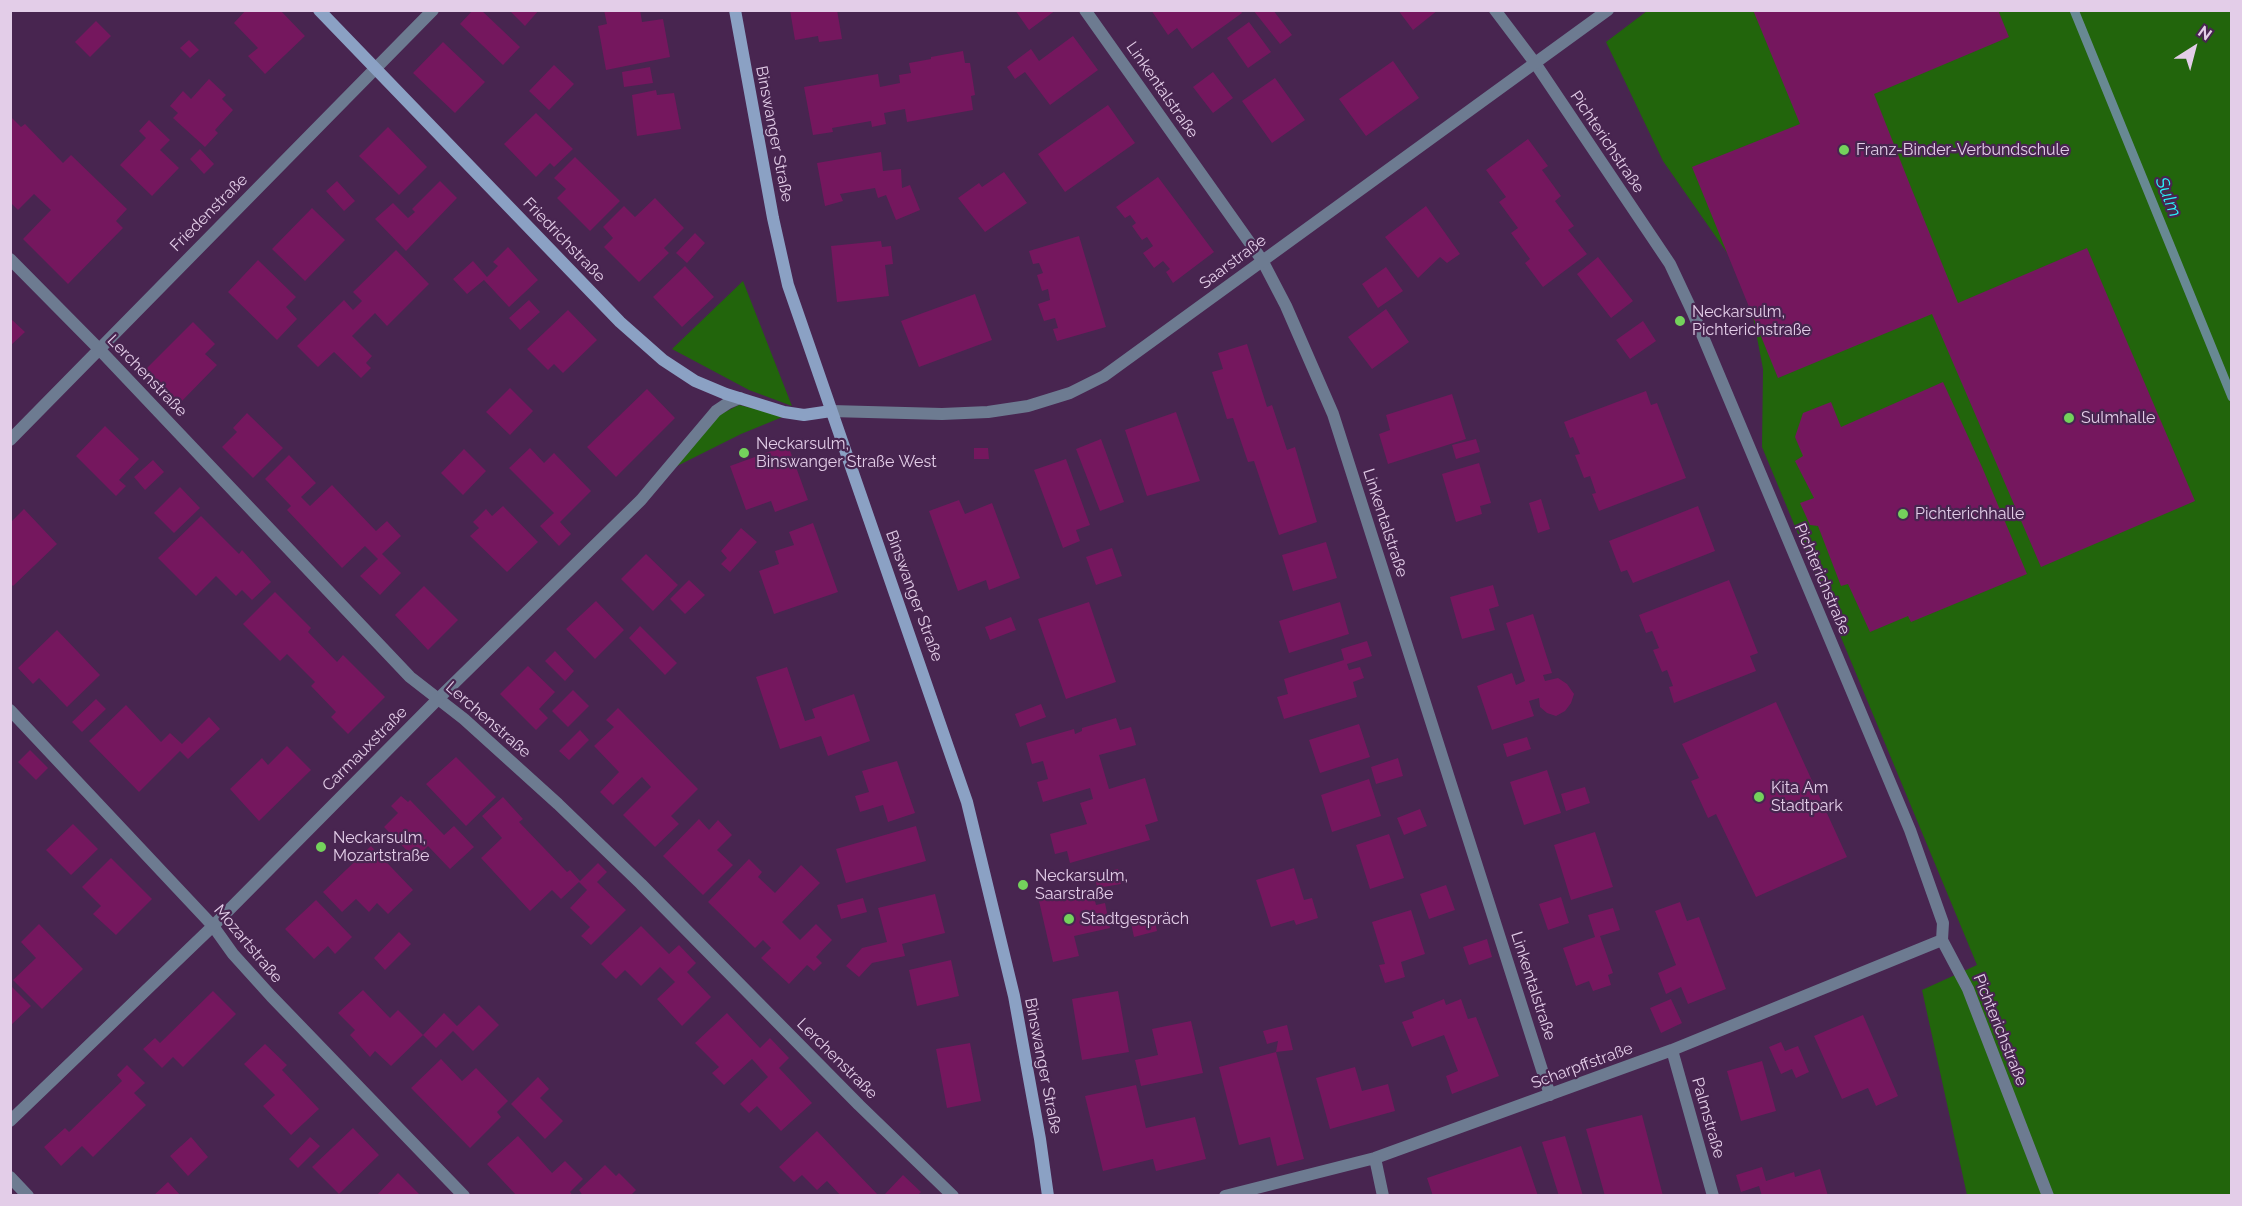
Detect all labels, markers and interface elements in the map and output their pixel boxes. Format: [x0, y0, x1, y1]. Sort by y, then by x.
north arrow [2164, 18, 2224, 78]
text: N [2194, 22, 2215, 44]
street label: Linkentalstraße [1122, 38, 1202, 142]
street label: Binswanger Straße [751, 64, 797, 204]
street label: Pichterichstraße [1566, 87, 1648, 197]
place label: Franz-Binder-Verbundschule [1856, 140, 2069, 160]
marker: Franz-Binder-Verbundschule [1837, 143, 1851, 157]
street label: Friedenstraße [166, 170, 252, 256]
water label: Sulm [2150, 174, 2186, 220]
street label: Friedrichstraße [519, 194, 609, 286]
street label: Saarstraße [1196, 231, 1270, 293]
place label: Neckarsulm, Pichterichstraße [1692, 302, 1811, 340]
marker: Neckarsulm, Pichterichstraße [1673, 314, 1687, 328]
street label: Lerchenstraße [103, 331, 191, 421]
place label: Sulmhalle [2081, 408, 2155, 428]
marker: Sulmhalle [2062, 411, 2076, 425]
place label: Neckarsulm, Binswanger Straße West [756, 434, 937, 472]
marker: Neckarsulm, Binswanger Straße West [737, 446, 751, 460]
street label: Linkentalstraße [1358, 466, 1412, 580]
place label: Pichterichhalle [1915, 504, 2024, 524]
marker: Pichterichhalle [1896, 507, 1910, 521]
street label: Pichterichstraße [1790, 521, 1854, 637]
street label: Binswanger Straße [881, 528, 947, 664]
street label: Lerchenstraße [442, 678, 534, 762]
street label: Carmauxstraße [319, 703, 411, 795]
place label: Kita Am Stadtpark [1771, 778, 1843, 816]
marker: Kita Am Stadtpark [1752, 790, 1766, 804]
place label: Neckarsulm, Mozartstraße [333, 828, 429, 866]
marker: Neckarsulm, Mozartstraße [314, 840, 328, 854]
place label: Neckarsulm, Saarstraße [1035, 866, 1128, 904]
marker: Neckarsulm, Saarstraße [1016, 878, 1030, 892]
street label: Mozartstraße [210, 901, 286, 987]
place label: Stadtgespräch [1081, 909, 1189, 929]
marker: Stadtgespräch [1062, 912, 1076, 926]
street label: Linkentalstraße [1506, 929, 1560, 1043]
street label: Pichterichstraße [1969, 971, 2031, 1089]
street label: Binswanger Straße [1020, 996, 1066, 1136]
street label: Lerchenstraße [793, 1015, 881, 1103]
street label: Scharpffstraße [1529, 1039, 1635, 1093]
street label: Palmstraße [1687, 1075, 1729, 1161]

